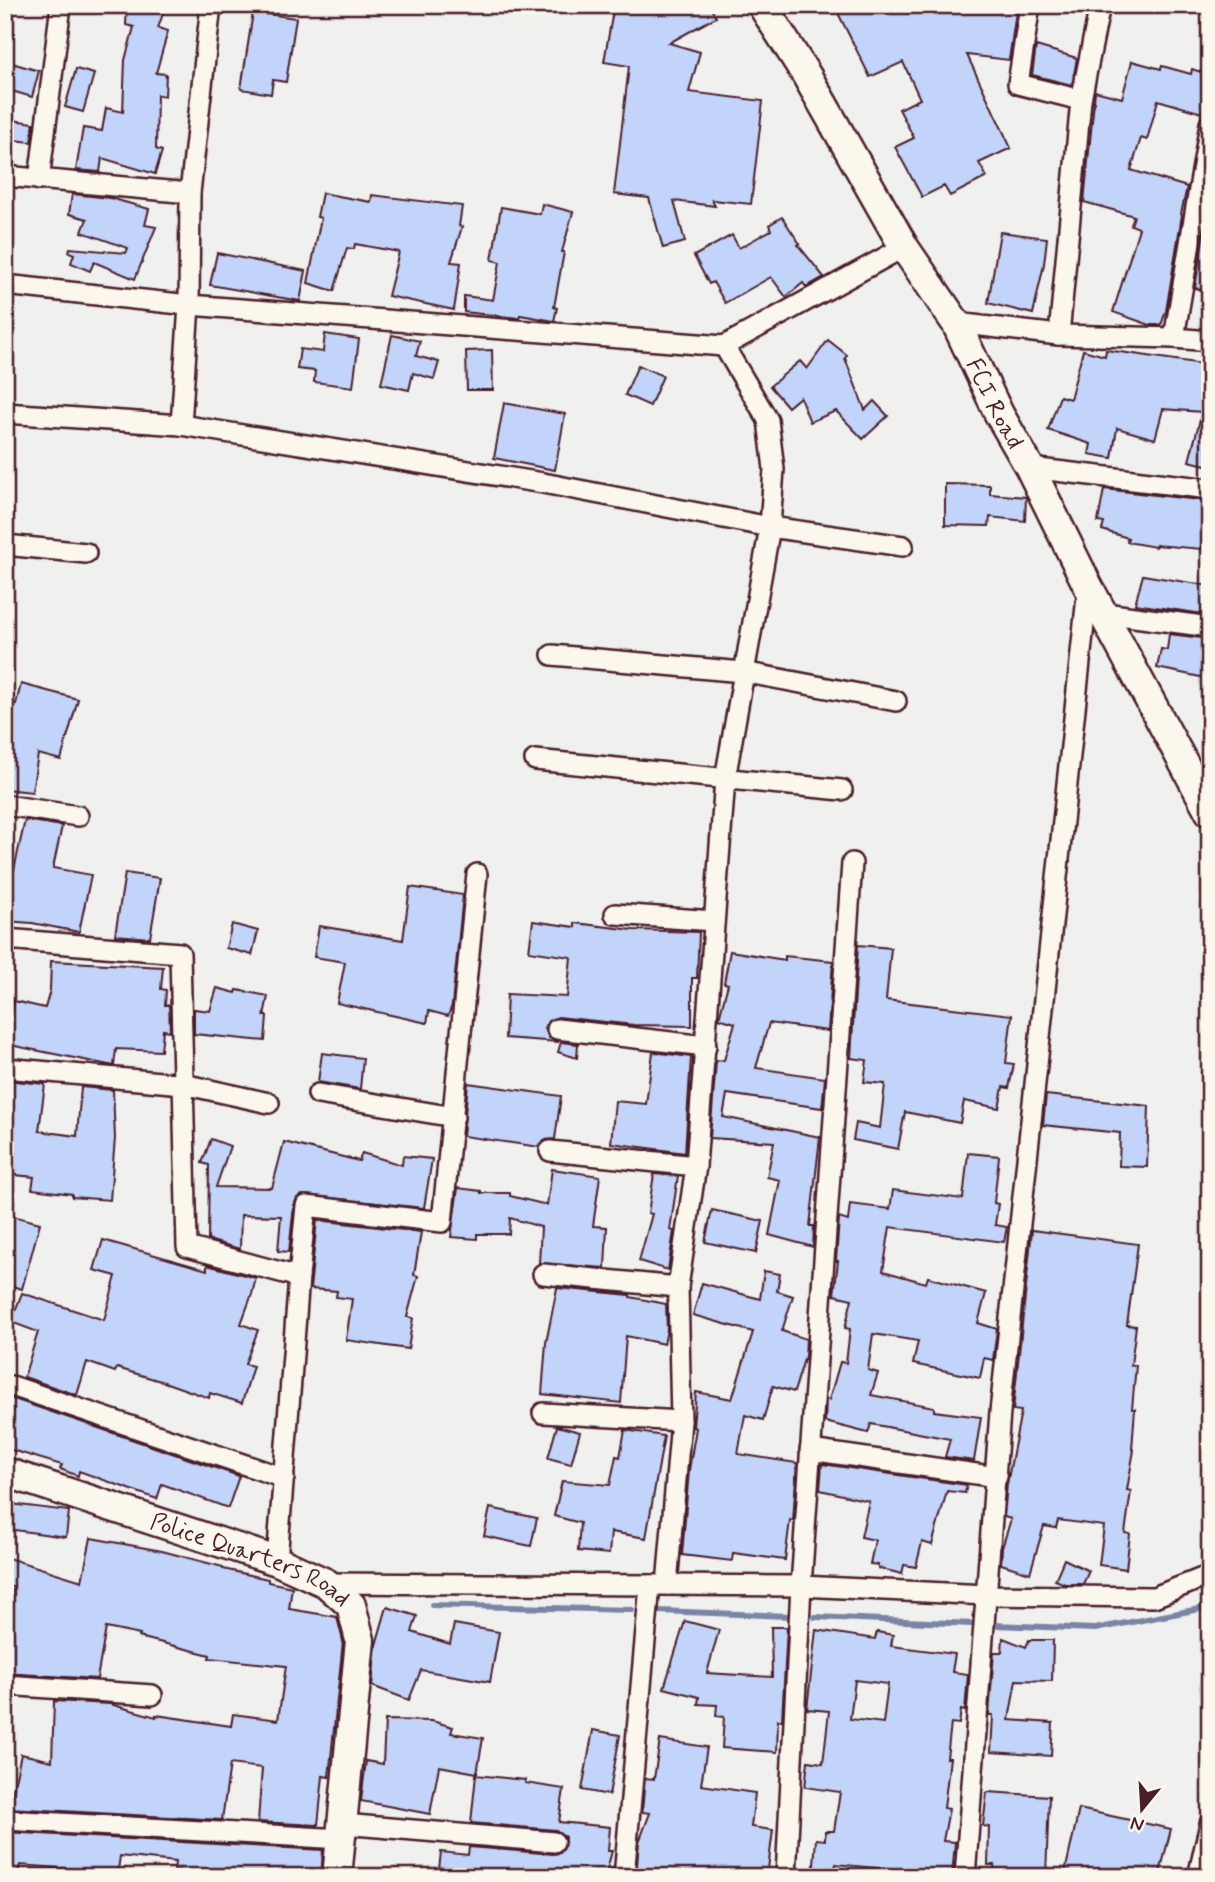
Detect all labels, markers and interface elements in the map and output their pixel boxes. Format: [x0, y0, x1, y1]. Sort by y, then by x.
street label: FCI Road [958, 354, 1030, 455]
street label: Police Quarters Road [146, 1507, 356, 1614]
north arrow [1106, 1773, 1176, 1843]
text: N [1127, 1810, 1147, 1838]

